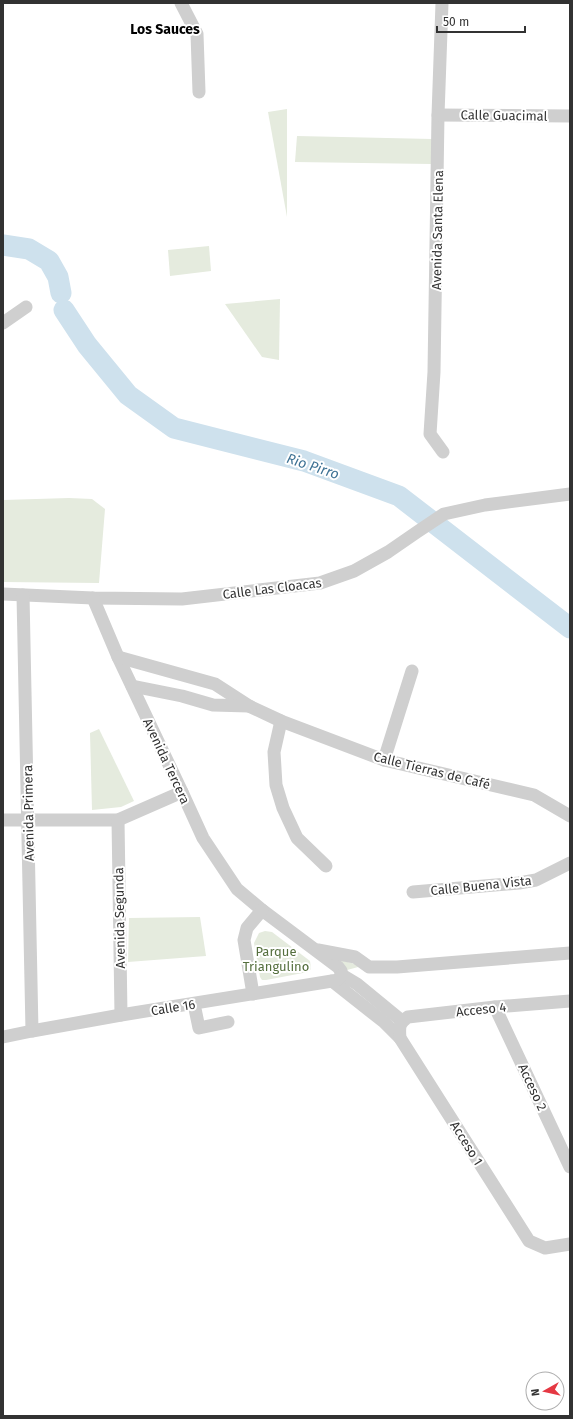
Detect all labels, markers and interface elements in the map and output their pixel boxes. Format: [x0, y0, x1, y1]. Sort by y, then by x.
scale bar [437, 8, 525, 34]
text: 50 m [443, 15, 469, 29]
district label: Los Sauces [130, 21, 200, 38]
street label: Calle Guacimal [460, 107, 548, 124]
street label: Avenida Santa Elena [429, 170, 446, 290]
water label: Rio Pirro [284, 450, 341, 483]
street label: Calle Las Cloacas [222, 575, 322, 602]
street label: Avenida Tercera [140, 716, 193, 806]
street label: Calle Tierras de Café [372, 749, 492, 792]
street label: Avenida Primera [20, 765, 37, 861]
street label: Avenida Segunda [111, 867, 128, 969]
street label: Calle Buena Vista [430, 873, 532, 898]
park label: Parque Triangulino [243, 944, 309, 974]
street label: Calle 16 [150, 997, 196, 1018]
street label: Acceso 4 [455, 999, 507, 1020]
street label: Acceso 2 [515, 1061, 550, 1113]
street label: Acceso 1 [447, 1118, 486, 1168]
north arrow [525, 1371, 565, 1411]
text: N [529, 1388, 543, 1397]

